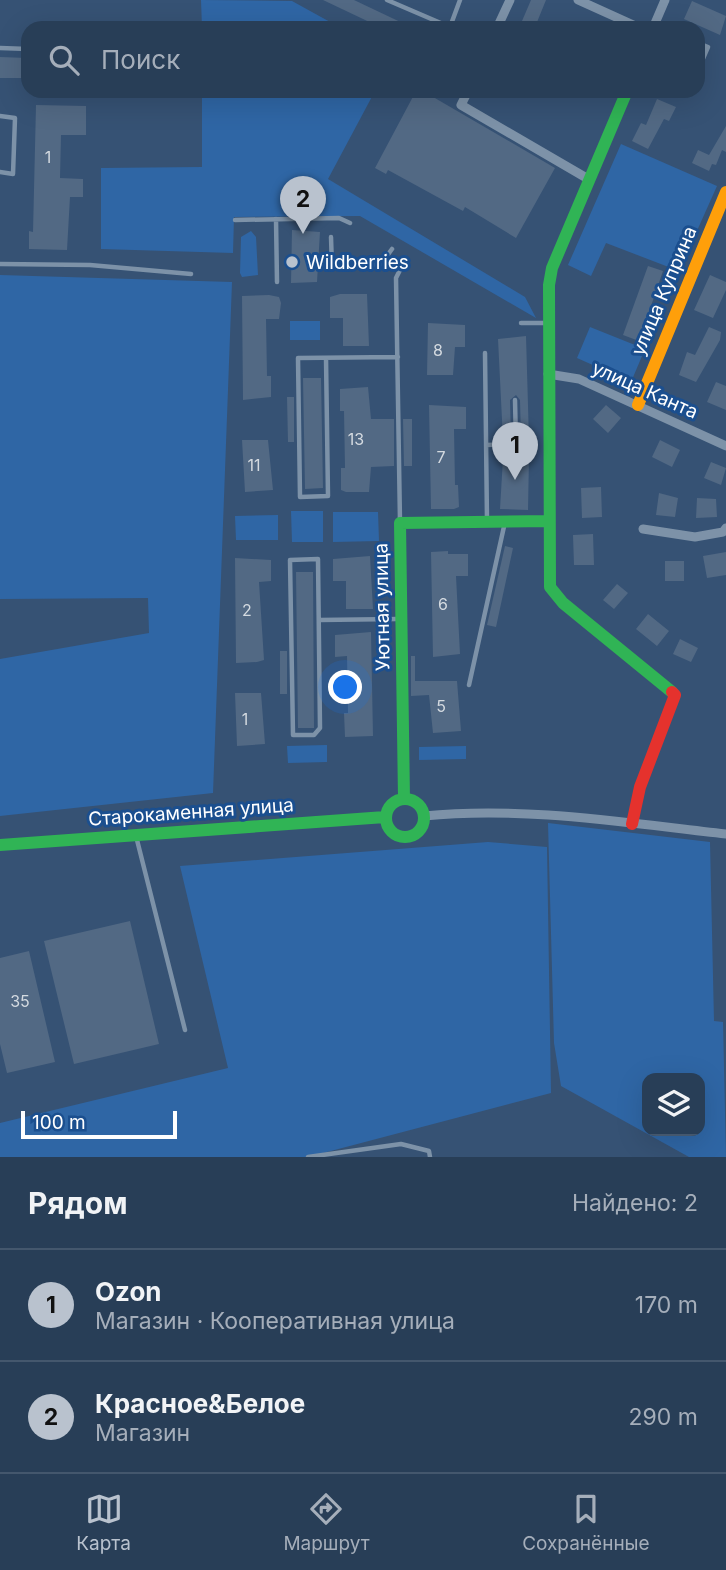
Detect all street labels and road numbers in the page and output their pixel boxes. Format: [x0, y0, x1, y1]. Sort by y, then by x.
street label: улица Куприна [626, 223, 702, 359]
street label: улица Канта [588, 356, 702, 424]
street label: Уютная улица [369, 543, 395, 671]
street label: Старокаменная улица [87, 793, 295, 831]

